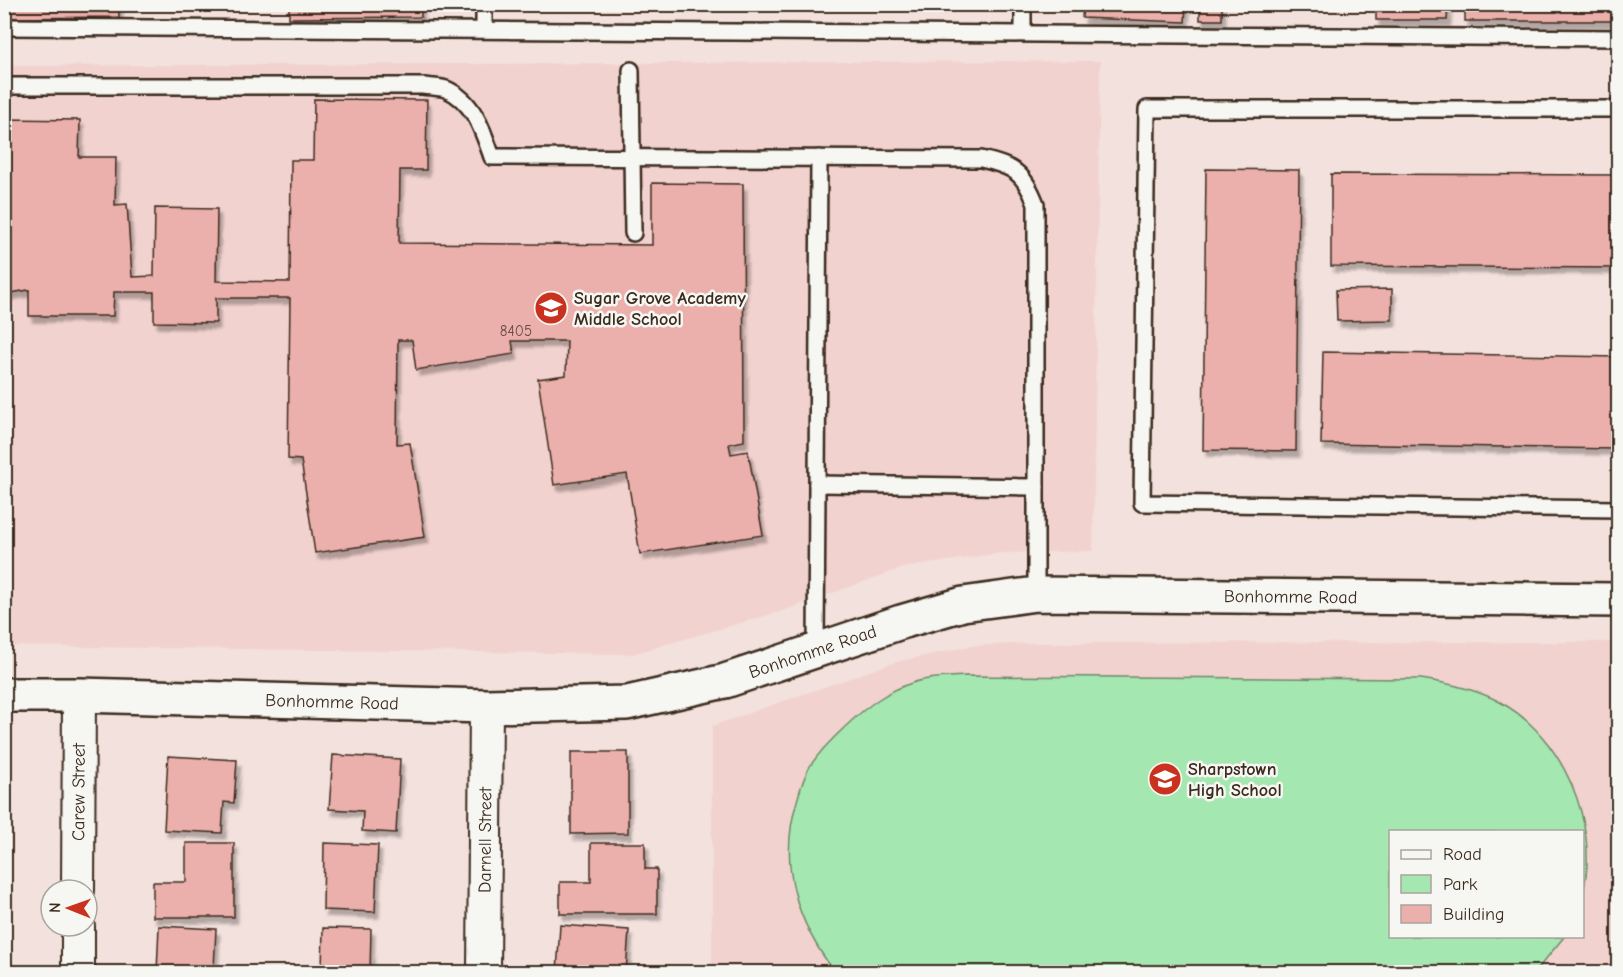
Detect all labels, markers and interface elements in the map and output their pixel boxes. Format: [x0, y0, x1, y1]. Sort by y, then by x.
place label: Sugar Grove Academy Middle School [574, 288, 746, 330]
school or university icon: Sugar Grove Academy Middle School [533, 290, 569, 326]
house number: 8405 [500, 322, 532, 340]
street label: Bonhomme Road [1224, 585, 1357, 608]
street label: Bonhomme Road [746, 620, 879, 683]
street label: Bonhomme Road [265, 690, 399, 714]
street label: Carew Street [68, 742, 89, 841]
place label: Sharpstown High School [1188, 759, 1282, 801]
school or university icon: Sharpstown High School [1147, 761, 1183, 797]
street label: Darnell Street [474, 786, 496, 893]
legend [1389, 830, 1584, 938]
text: Road [1443, 844, 1482, 865]
text: Park [1443, 874, 1478, 895]
north arrow [39, 878, 99, 938]
text: N [46, 902, 64, 913]
text: Building [1443, 904, 1505, 925]

